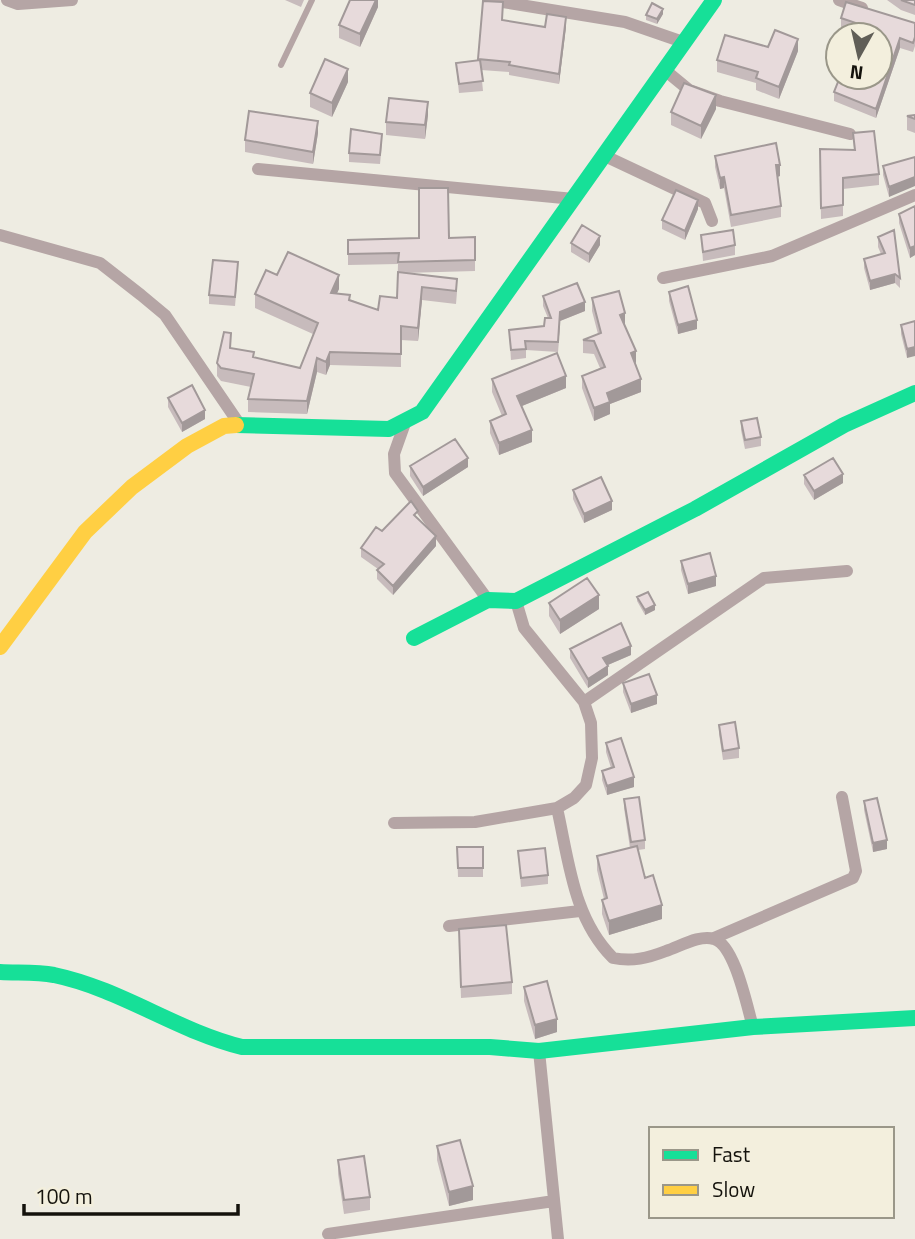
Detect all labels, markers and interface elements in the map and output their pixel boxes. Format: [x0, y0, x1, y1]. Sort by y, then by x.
north arrow [824, 21, 894, 91]
text: N [848, 58, 865, 89]
legend [649, 1127, 894, 1218]
text: Fast [712, 1138, 751, 1170]
scale bar [24, 1172, 238, 1216]
text: Slow [712, 1173, 755, 1205]
text: 100 m [35, 1180, 92, 1212]

